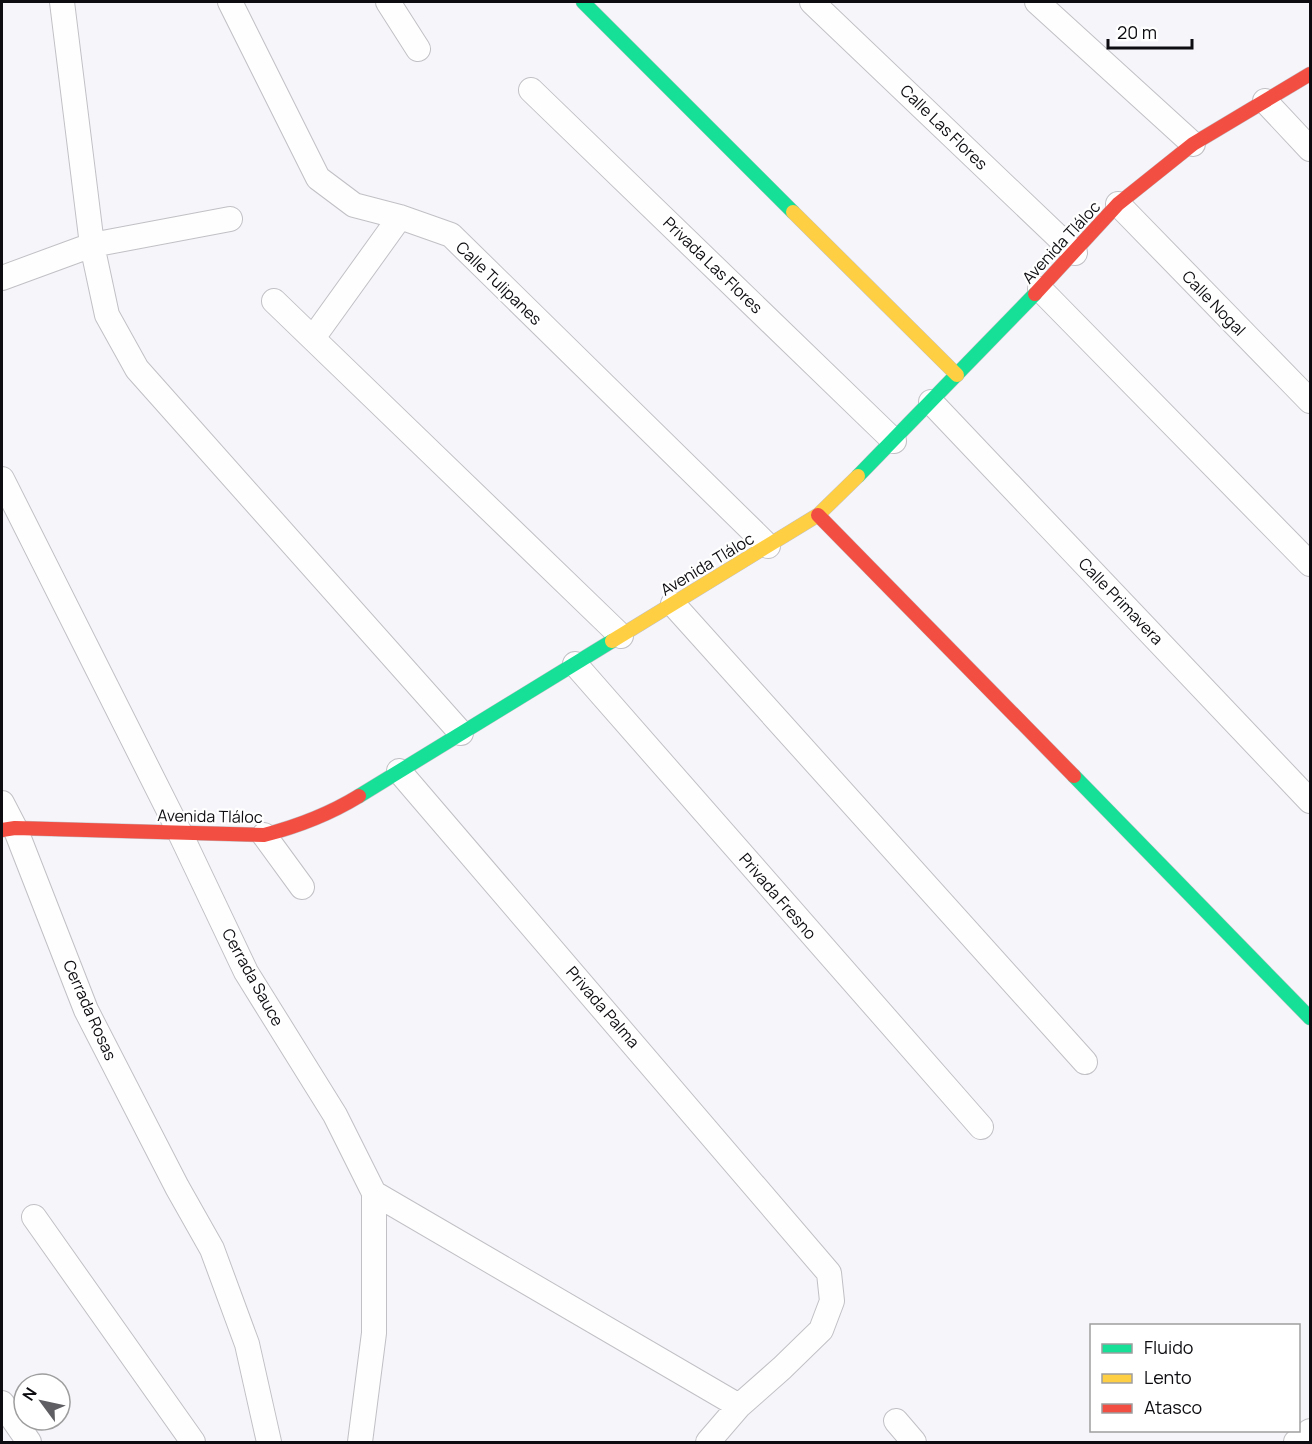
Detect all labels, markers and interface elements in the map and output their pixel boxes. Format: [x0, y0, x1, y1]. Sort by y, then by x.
scale bar [1108, 12, 1192, 50]
text: 20 m [1117, 20, 1157, 44]
street label: Calle Las Flores [895, 80, 993, 174]
street label: Avenida Tláloc [1017, 196, 1105, 288]
street label: Privada Las Flores [658, 212, 768, 318]
street label: Calle Tulipanes [451, 236, 547, 330]
street label: Calle Nogal [1177, 266, 1251, 340]
street label: Avenida Tláloc [656, 527, 758, 601]
street label: Calle Primavera [1074, 553, 1168, 649]
street label: Avenida Tláloc [157, 804, 263, 828]
street label: Privada Fresno [734, 848, 822, 944]
street label: Cerrada Sauce [217, 924, 289, 1030]
street label: Cerrada Rosas [58, 956, 122, 1064]
street label: Privada Palma [561, 961, 645, 1053]
legend [1090, 1324, 1300, 1432]
text: Fluido [1144, 1335, 1193, 1359]
text: Lento [1144, 1365, 1192, 1389]
north arrow [12, 1372, 72, 1432]
text: N [17, 1383, 42, 1405]
text: Atasco [1144, 1395, 1202, 1419]

